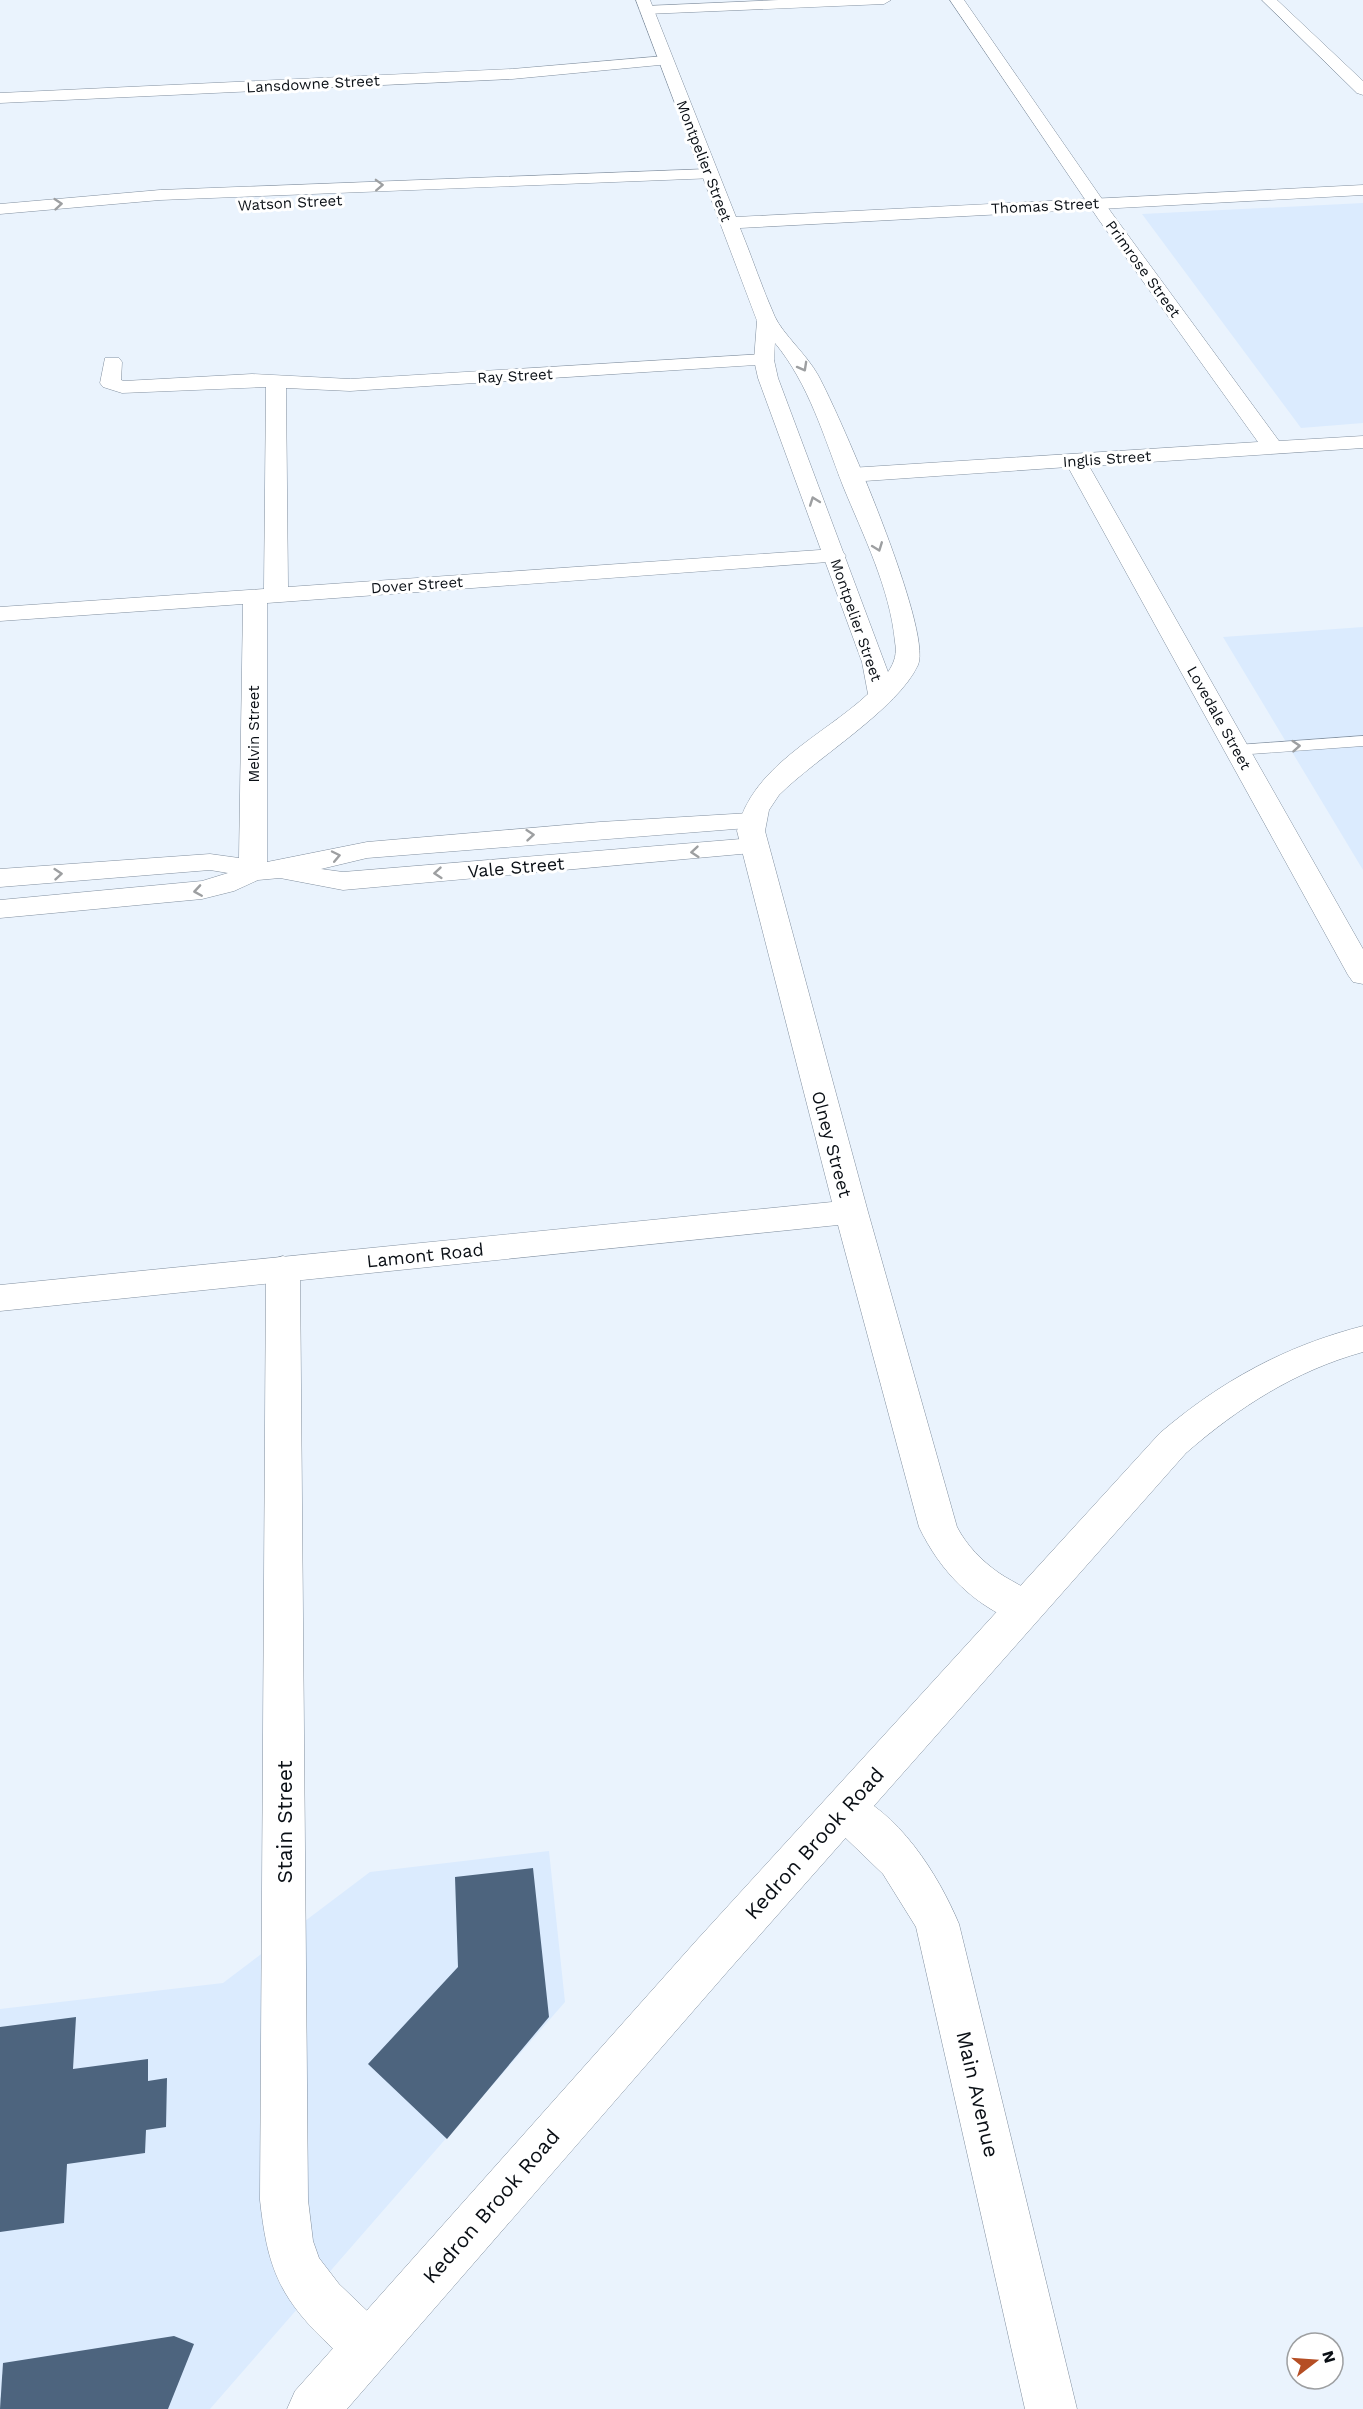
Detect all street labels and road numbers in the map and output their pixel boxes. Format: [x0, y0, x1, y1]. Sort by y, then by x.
street label: Lansdowne Street [246, 71, 381, 96]
street label: Montpelier Street [673, 98, 736, 225]
street label: Watson Street [237, 191, 343, 215]
street label: Thomas Street [991, 194, 1100, 218]
street label: Primrose Street [1102, 217, 1185, 321]
street label: Ray Street [477, 365, 554, 387]
street label: Inglis Street [1062, 447, 1152, 471]
street label: Montpelier Street [827, 556, 886, 684]
street label: Dover Street [370, 573, 464, 597]
street label: Lovedale Street [1183, 663, 1255, 774]
street label: Melvin Street [245, 685, 263, 782]
street label: Vale Street [467, 852, 566, 882]
street label: Olney Street [808, 1089, 856, 1200]
street label: Lamont Road [365, 1238, 485, 1272]
street label: Stain Street [272, 1760, 297, 1884]
street label: Kedron Brook Road [739, 1762, 889, 1924]
street label: Main Avenue [951, 2028, 1005, 2160]
street label: Kedron Brook Road [417, 2124, 565, 2288]

